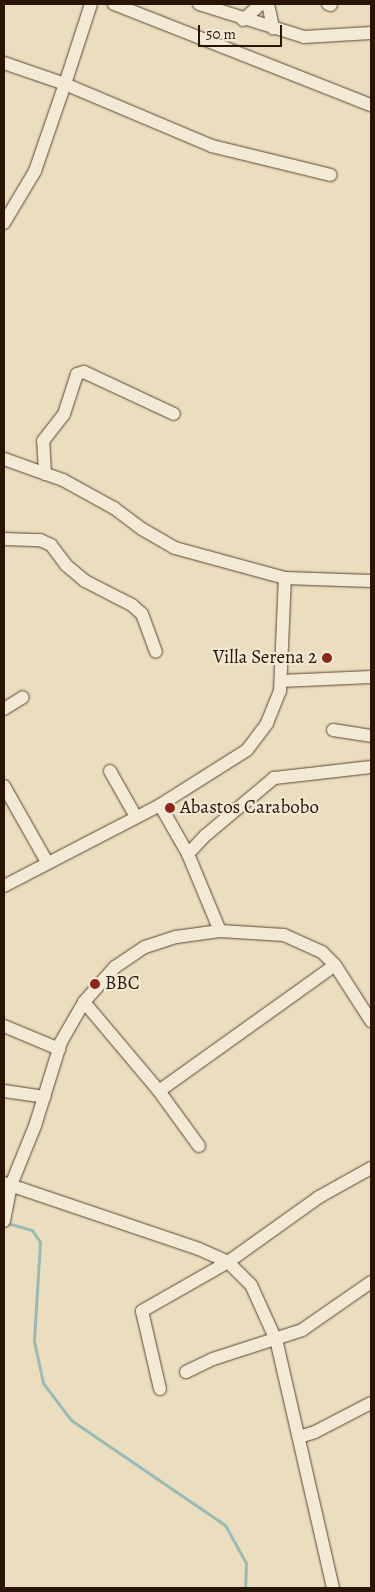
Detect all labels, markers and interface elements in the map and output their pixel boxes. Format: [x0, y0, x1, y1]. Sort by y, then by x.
scale bar [200, 15, 284, 47]
text: 50 m [206, 24, 236, 44]
place label: Villa Serena 2 [213, 647, 317, 669]
marker: Villa Serena 2 [321, 652, 333, 664]
place label: Abastos Carabobo [180, 797, 319, 819]
marker: Abastos Carabobo [164, 802, 176, 814]
place label: BBC [105, 973, 140, 995]
marker: BBC [89, 978, 101, 990]

